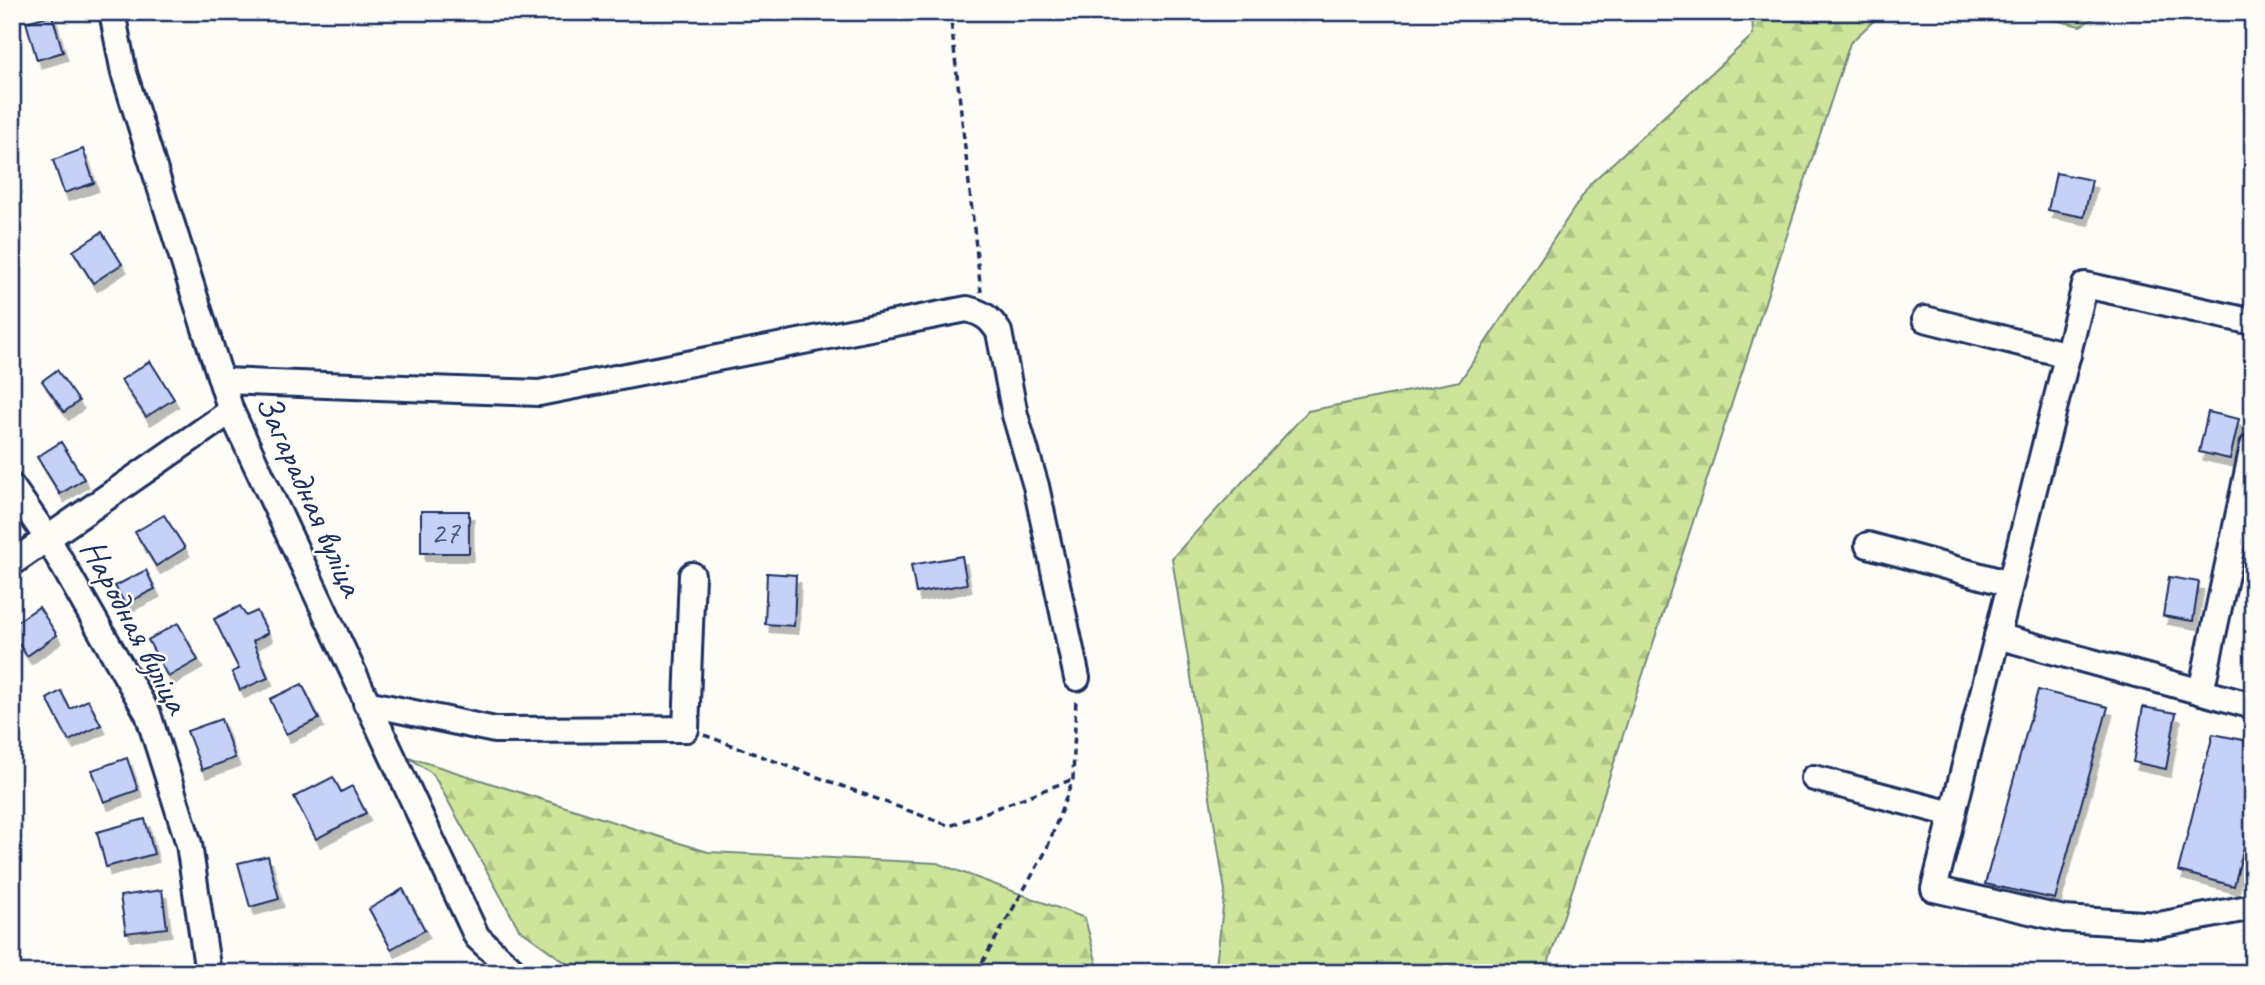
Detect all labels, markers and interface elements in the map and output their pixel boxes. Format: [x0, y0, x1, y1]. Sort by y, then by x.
street label: Загарадная вуліца [246, 387, 376, 605]
house number: 27 [431, 512, 461, 553]
street label: Народная вуліца [70, 531, 201, 723]

